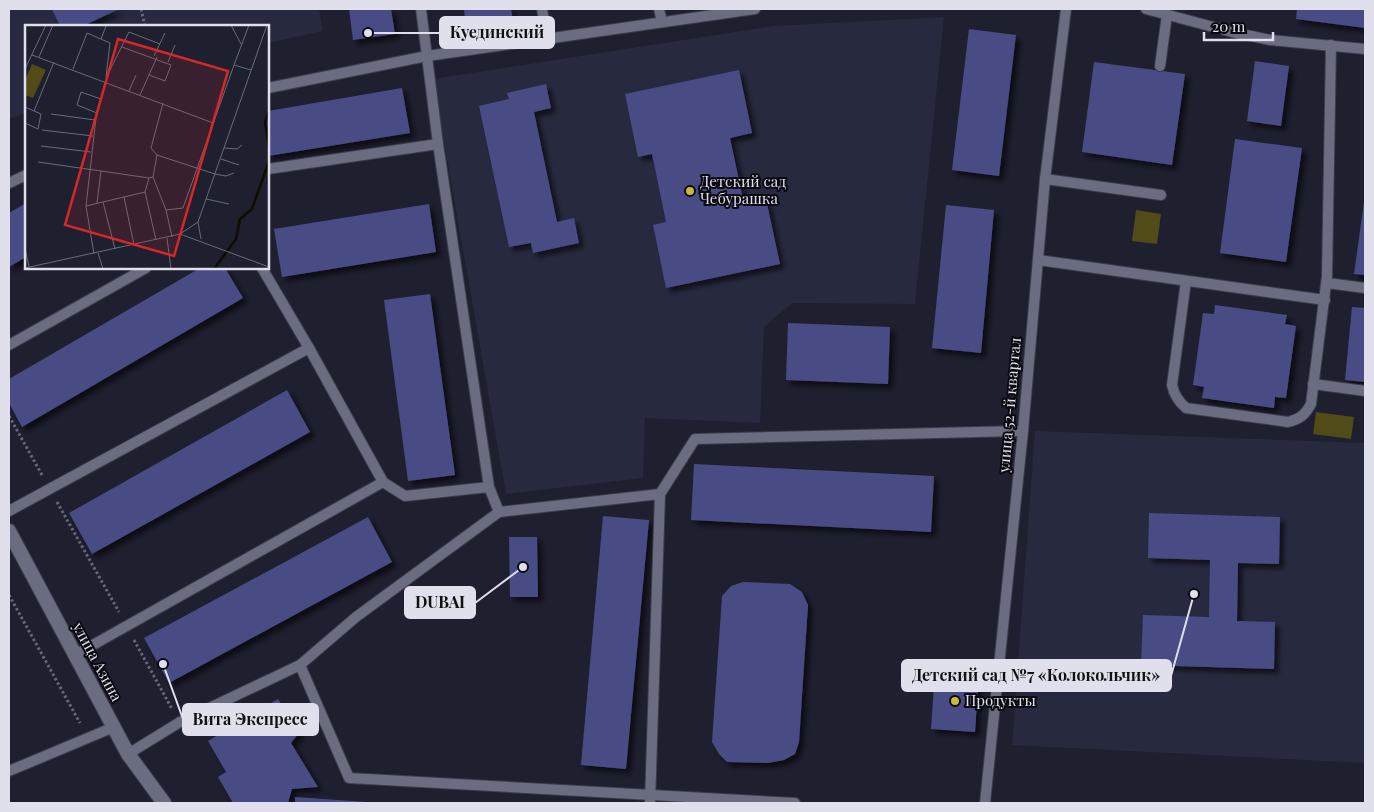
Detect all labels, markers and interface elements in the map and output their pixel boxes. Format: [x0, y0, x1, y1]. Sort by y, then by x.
scale bar [1204, 10, 1273, 42]
text: 20 m [1212, 16, 1246, 36]
callout: Куединский [440, 17, 554, 48]
text: Куединский [450, 21, 545, 42]
inset map [25, 25, 269, 269]
place label: Детский сад Чебурашка [700, 171, 786, 208]
marker: Детский сад Чебурашка [684, 185, 696, 197]
street label: улица 52-й квартал [993, 336, 1025, 474]
callout: DUBAI [405, 587, 475, 618]
text: DUBAI [415, 591, 465, 612]
street label: улица Азина [68, 618, 127, 705]
callout: Детский сад №7 «Колокольчик» [902, 660, 1171, 691]
text: Детский сад №7 «Колокольчик» [912, 664, 1160, 685]
place label: Продукты [965, 690, 1036, 710]
marker: Продукты [949, 695, 961, 707]
callout: Вита Экспресс [183, 704, 318, 735]
text: Вита Экспресс [192, 708, 308, 729]

